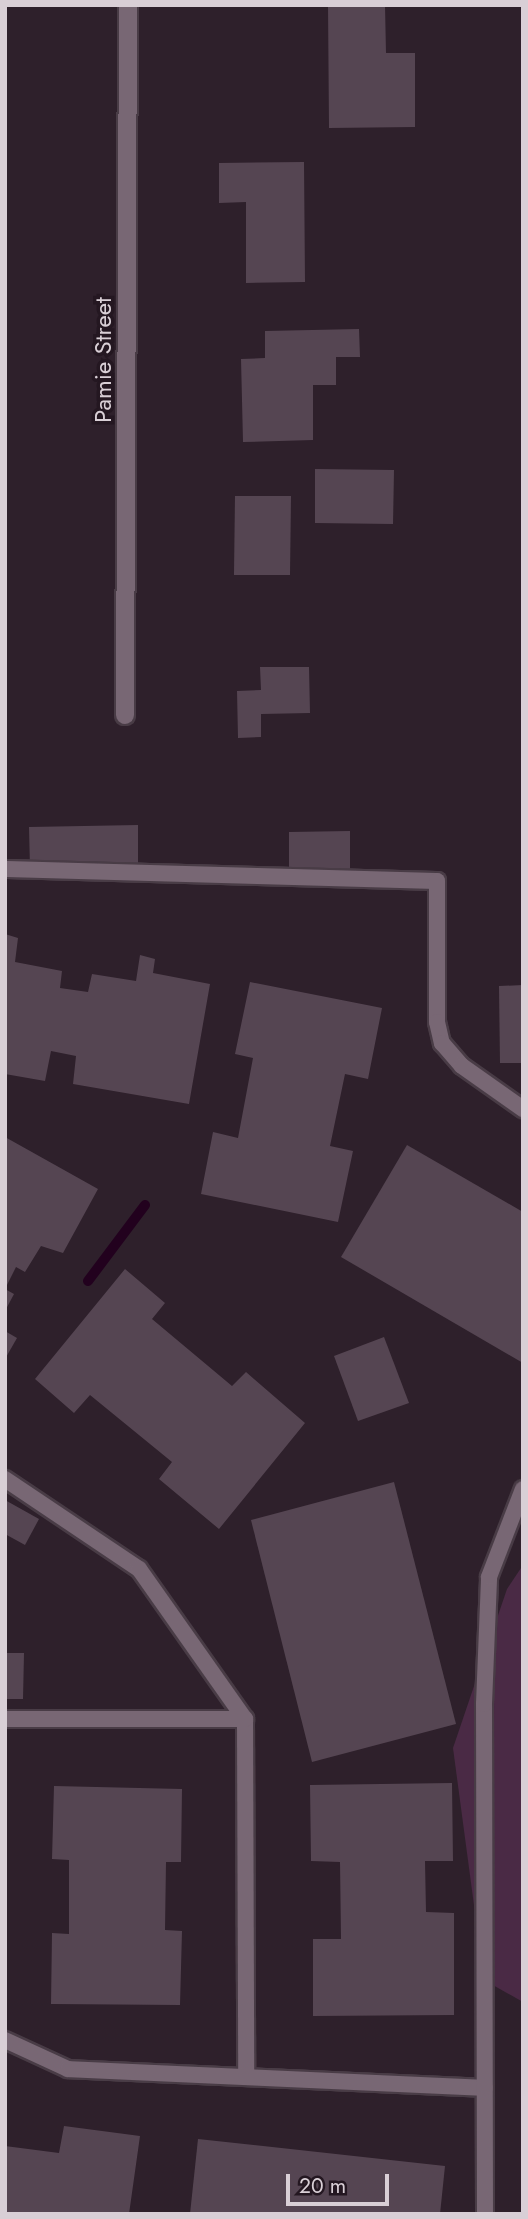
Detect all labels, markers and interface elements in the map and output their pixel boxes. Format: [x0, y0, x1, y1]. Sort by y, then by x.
street label: Pamie Street [89, 297, 117, 423]
scale bar [290, 2160, 393, 2204]
text: 20 m [299, 2171, 346, 2201]

